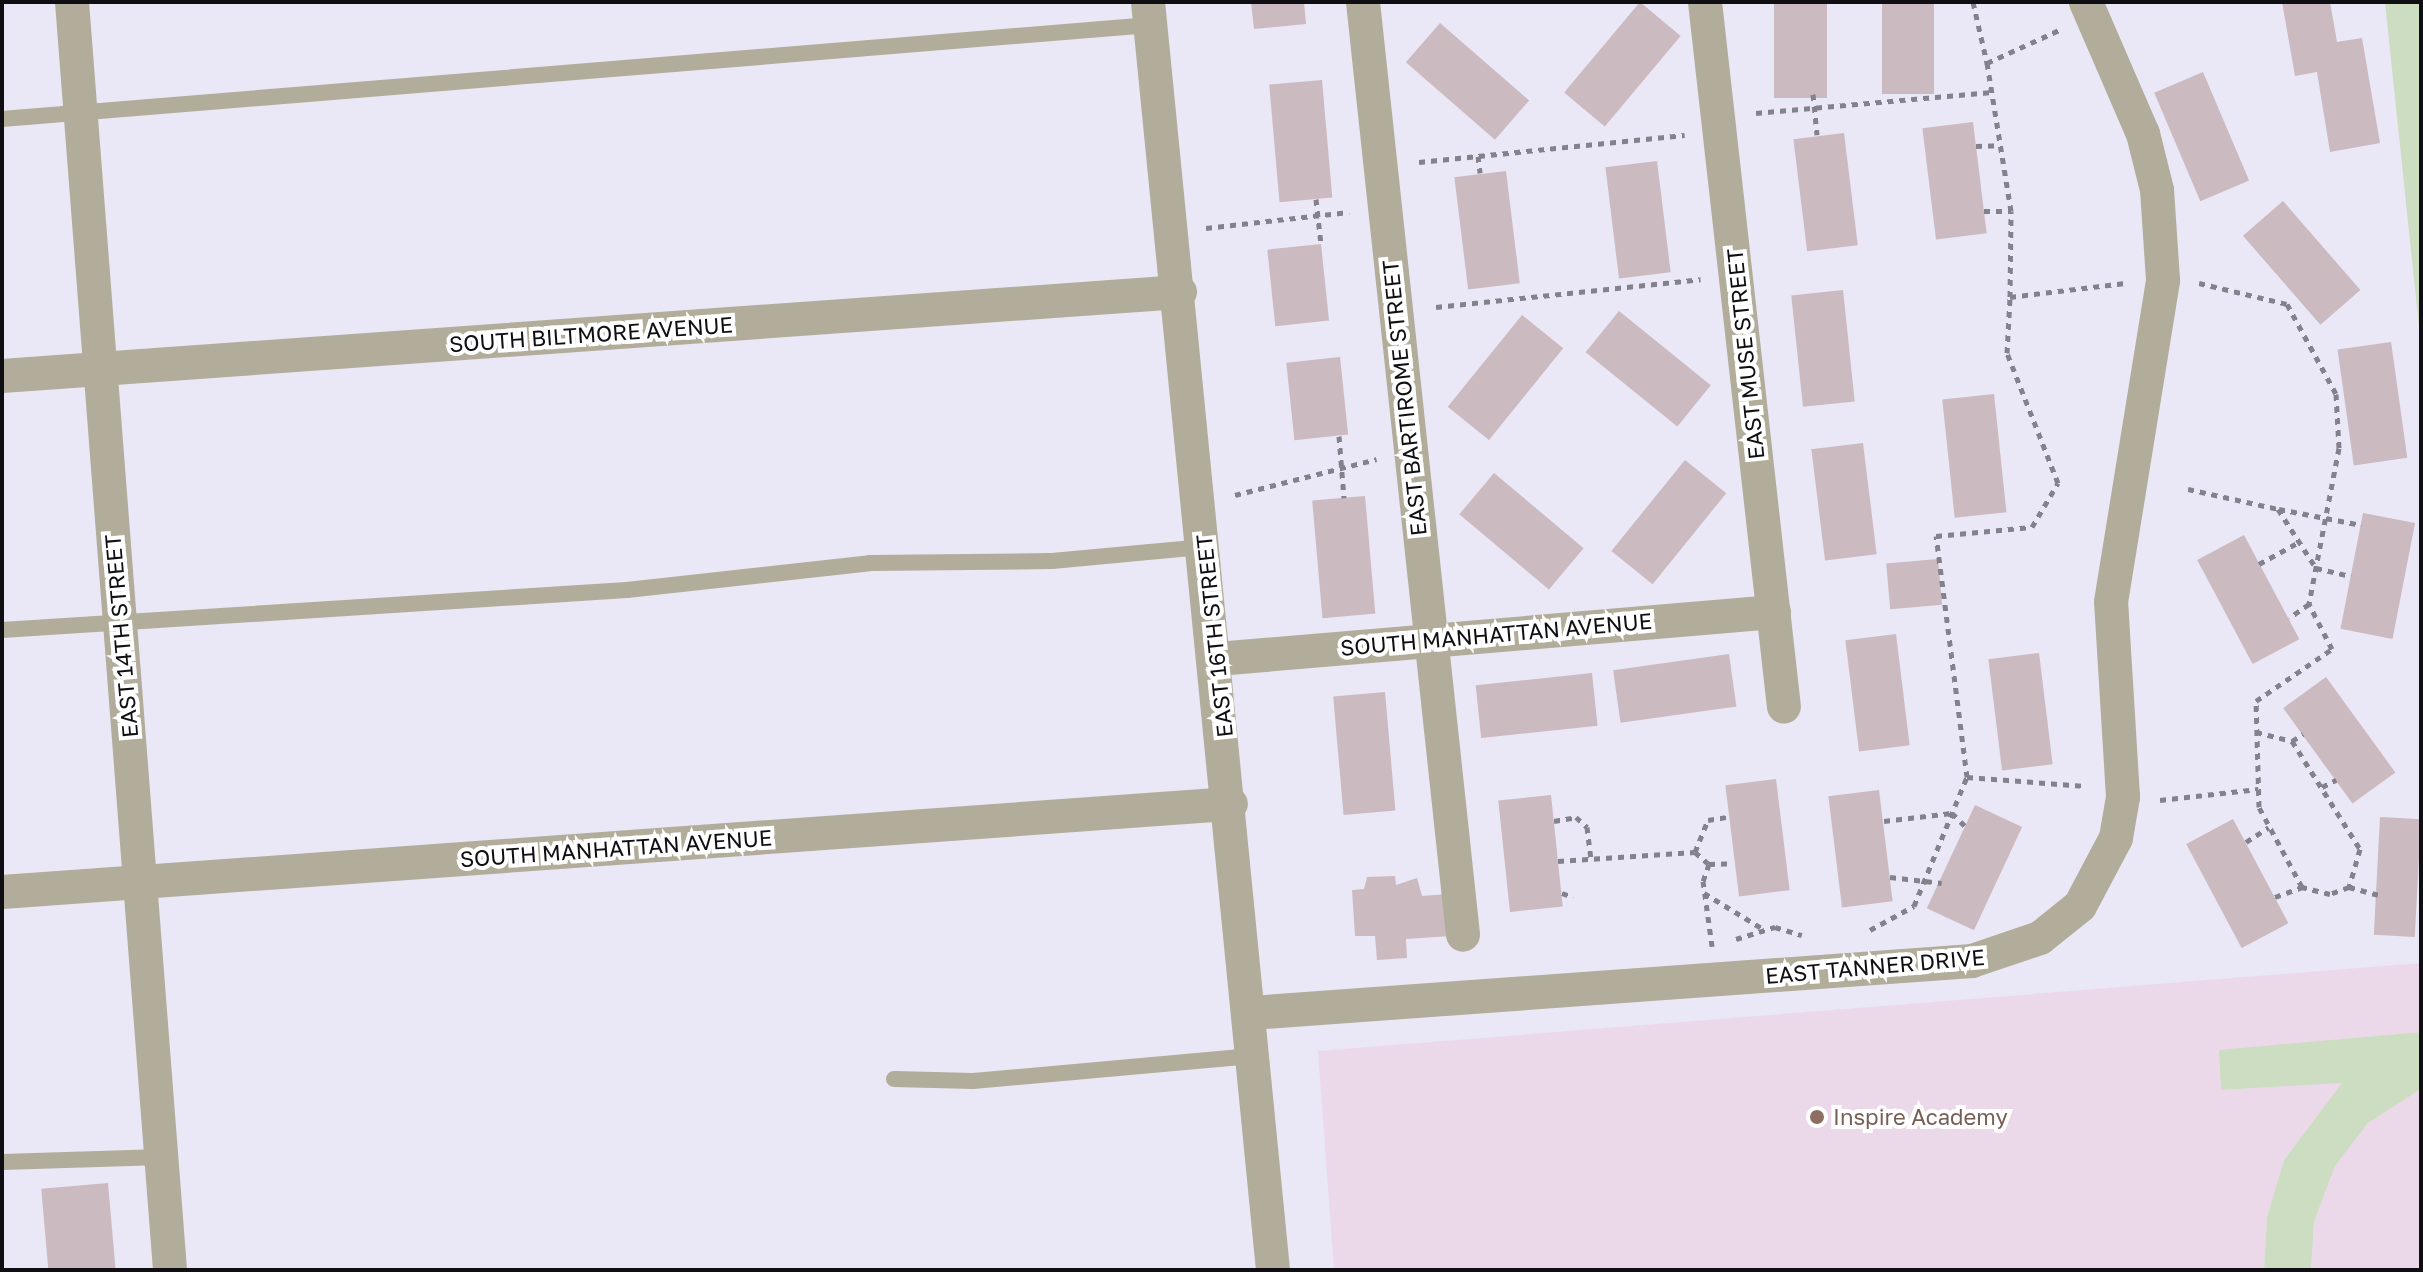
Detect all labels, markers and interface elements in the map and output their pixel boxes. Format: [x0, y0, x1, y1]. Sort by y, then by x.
street label: EAST MUSE STREET [1721, 247, 1769, 461]
street label: EAST BARTIROME STREET [1376, 259, 1432, 537]
street label: SOUTH BILTMORE AVENUE [448, 311, 734, 357]
street label: EAST 14TH STREET [99, 533, 143, 739]
street label: EAST 16TH STREET [1190, 533, 1238, 739]
street label: SOUTH MANHATTAN AVENUE [1339, 607, 1653, 661]
street label: SOUTH MANHATTAN AVENUE [459, 824, 773, 872]
street label: EAST TANNER DRIVE [1764, 943, 1986, 989]
place label: Inspire Academy [1833, 1104, 2008, 1130]
marker: Inspire Academy [1808, 1108, 1826, 1126]

